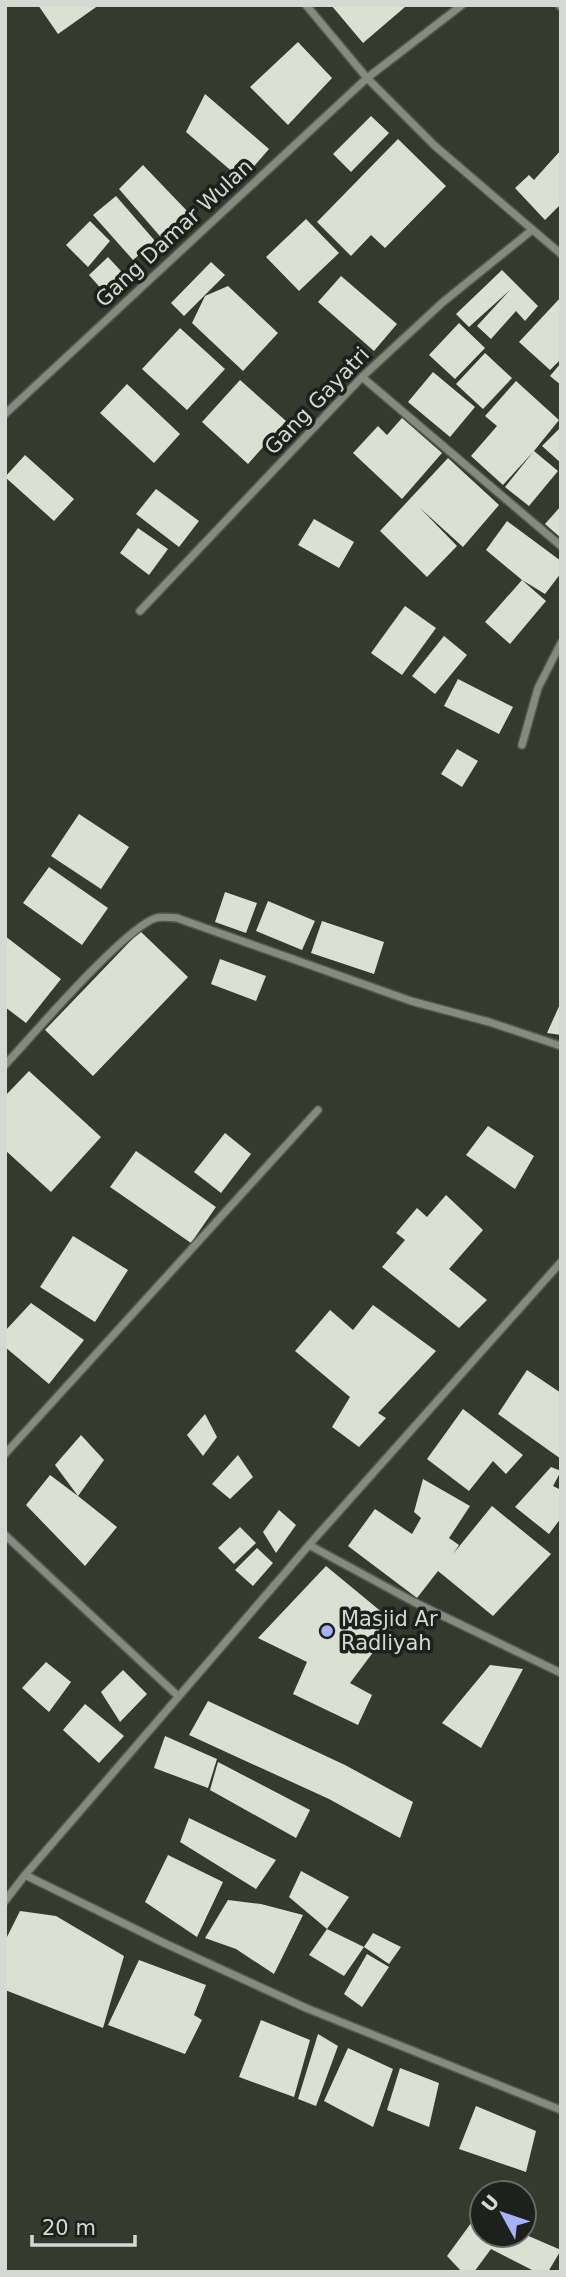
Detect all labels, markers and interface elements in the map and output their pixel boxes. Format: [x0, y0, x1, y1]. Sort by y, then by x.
street label: Gang Damar Wulan [91, 154, 257, 312]
street label: Gang Gayatri [260, 342, 374, 460]
place label: Masjid Ar Radliyah [341, 1607, 438, 1655]
marker: Masjid Ar Radliyah [319, 1623, 335, 1639]
north arrow [468, 2179, 538, 2249]
text: U [477, 2190, 503, 2216]
scale bar [32, 2204, 135, 2248]
text: 20 m [42, 2216, 96, 2240]

